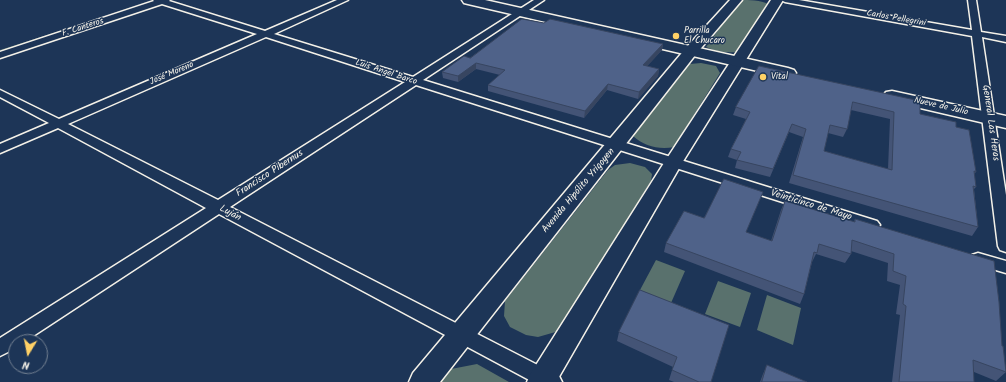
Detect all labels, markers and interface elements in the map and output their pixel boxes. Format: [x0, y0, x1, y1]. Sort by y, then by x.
street label: Carlos Pellegrini [865, 8, 927, 30]
street label: F. Canteros [61, 16, 105, 40]
place label: Parrilla El Chucaro [684, 26, 725, 47]
marker: Parrilla El Chucaro [671, 31, 681, 41]
street label: Luis Angel Barco [354, 58, 418, 88]
street label: José Moreno [148, 60, 196, 88]
marker: Vital [758, 72, 768, 82]
place label: Vital [771, 72, 788, 82]
street label: General Las Heras [979, 84, 1001, 162]
street label: Nueve de Julio [913, 96, 969, 118]
street label: Avenida Hipólito Yrigoyen [540, 146, 618, 236]
street label: Francisco Pibernus [234, 148, 306, 200]
street label: Veinticinco de Mayo [769, 188, 853, 224]
street label: Luján [217, 203, 243, 225]
north arrow [8, 334, 48, 374]
text: N [21, 355, 31, 374]

